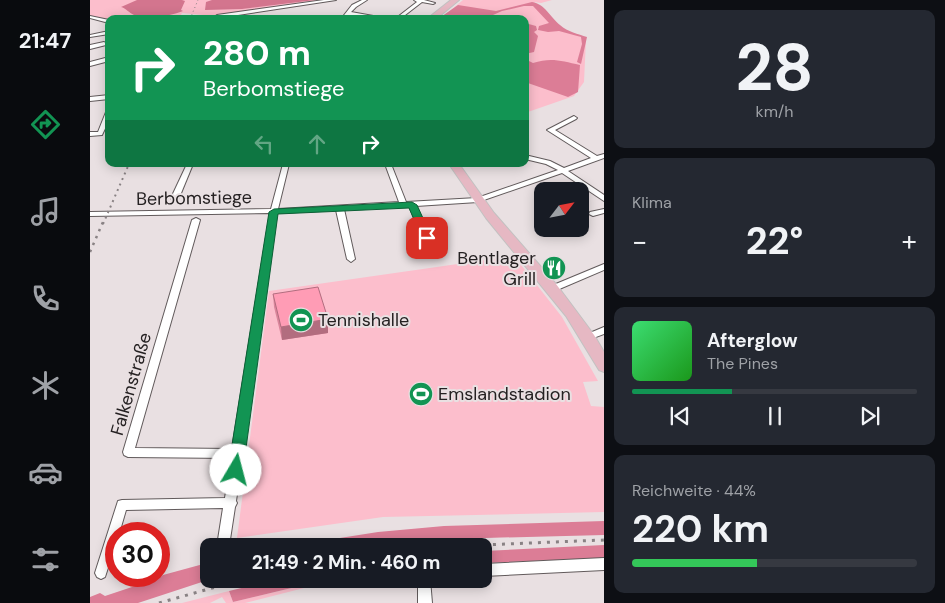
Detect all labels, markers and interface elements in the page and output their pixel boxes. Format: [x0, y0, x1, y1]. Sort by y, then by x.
text: 21:47 [19, 26, 71, 55]
text: 28 [735, 26, 814, 110]
text: 280 m [203, 30, 311, 76]
icon: right [120, 35, 185, 100]
text: Berbomstiege [203, 74, 345, 103]
text: km/h [756, 101, 793, 122]
icon: directions [28, 107, 63, 142]
icon: left [250, 130, 278, 158]
icon: ahead [303, 130, 331, 158]
icon: right [356, 130, 384, 158]
north arrow [534, 182, 589, 238]
map controls [534, 182, 589, 237]
street label: Berbomstiege [136, 185, 252, 211]
text: Klima [632, 192, 672, 213]
icon: music [28, 194, 63, 229]
text: 22° [746, 216, 803, 266]
pin [406, 217, 448, 259]
text: − [632, 223, 647, 260]
text: + [902, 223, 917, 260]
icon: arrive [413, 224, 441, 252]
place label: Bentlager Grill [457, 246, 536, 291]
restaurant icon: Bentlager Grill [541, 255, 567, 281]
icon: phone [28, 281, 63, 316]
sports icon: Tennishalle [288, 307, 314, 333]
place label: Tennishalle [318, 308, 409, 332]
text: Afterglow [707, 328, 798, 353]
street label: Falkenstraße [105, 330, 157, 438]
text: The Pines [707, 353, 778, 374]
icon: climate [28, 368, 63, 403]
sports icon: Emslandstadion [408, 381, 434, 407]
place label: Emslandstadion [438, 382, 571, 406]
icon: previous [666, 402, 694, 430]
icon: pause [761, 402, 789, 430]
icon: next [856, 402, 884, 430]
position arrow [209, 443, 261, 495]
icon: car [28, 455, 63, 490]
text: Reichweite · 44% [632, 480, 756, 501]
text: 220 km [632, 504, 769, 554]
speed limit sign: 30 [105, 522, 170, 587]
icon: filters [28, 542, 63, 577]
text: 21:49 · 2 Min. · 460 m [252, 550, 440, 575]

